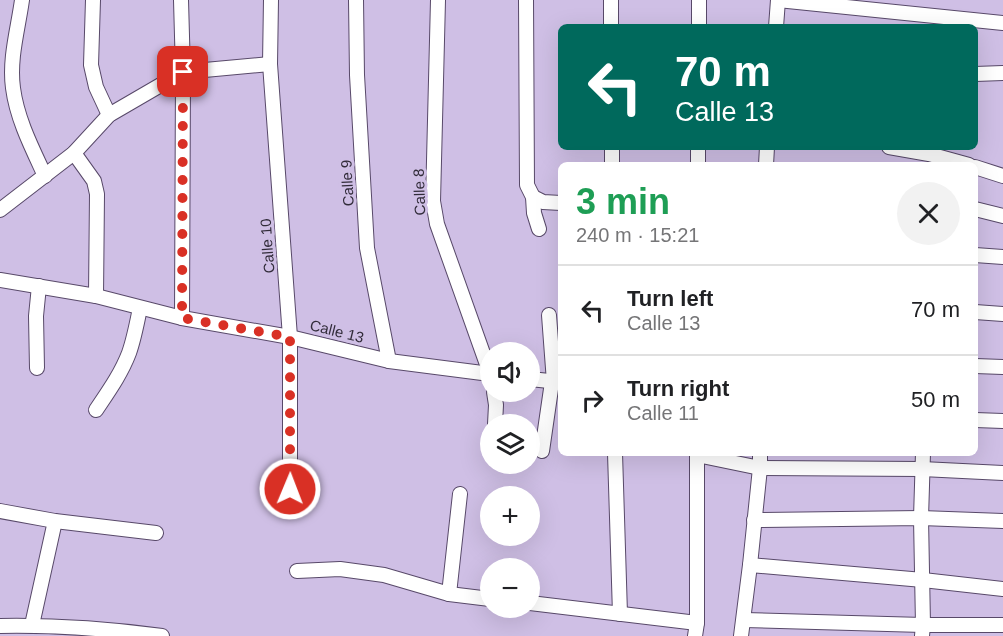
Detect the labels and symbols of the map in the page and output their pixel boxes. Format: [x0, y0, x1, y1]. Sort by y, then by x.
pin [157, 46, 208, 97]
street label: Calle 9 [337, 159, 357, 207]
street label: Calle 8 [410, 168, 428, 216]
street label: Calle 10 [257, 218, 277, 274]
street label: Calle 13 [308, 316, 366, 346]
position arrow [258, 457, 322, 521]

